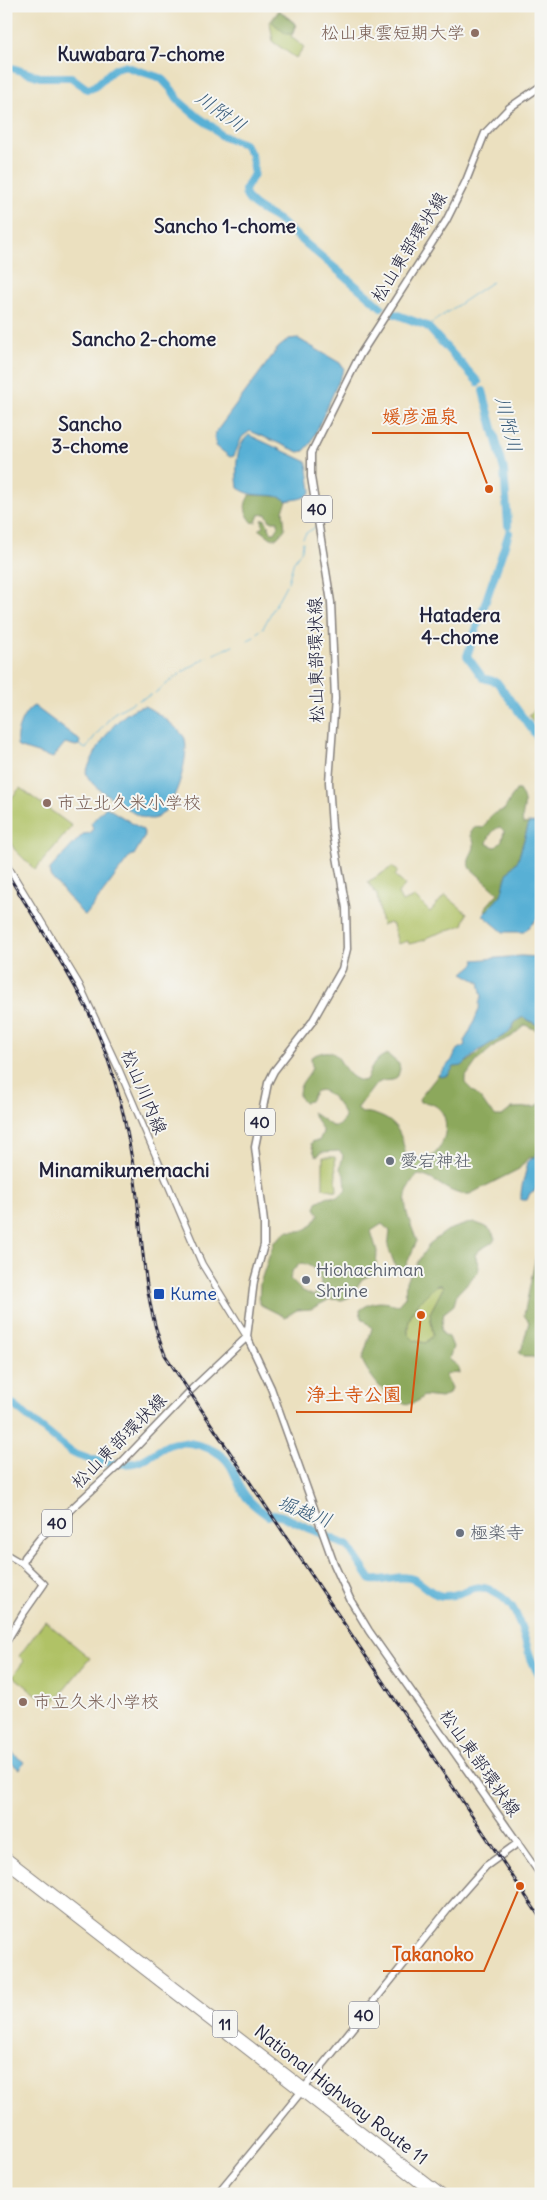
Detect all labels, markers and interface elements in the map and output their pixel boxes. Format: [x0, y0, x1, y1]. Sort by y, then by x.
place label: 松山東雲短期大学 [321, 21, 465, 44]
marker: 松山東雲短期大学 [469, 27, 481, 39]
district label: Kuwabara 7-chome [57, 42, 225, 66]
water label: 川附川 [191, 85, 251, 137]
street label: 松山東部環状線 [365, 187, 452, 306]
district label: Sancho 1-chome [154, 214, 296, 238]
district label: Sancho 2-chome [72, 327, 216, 351]
water label: 川附川 [490, 393, 528, 455]
callout: 媛彦温泉 [372, 399, 468, 433]
text: 媛彦温泉 [382, 404, 458, 428]
district label: Sancho 3-chome [51, 412, 129, 458]
road number: 40 [302, 496, 332, 522]
street label: 松山東部環状線 [303, 597, 328, 723]
district label: Hatadera 4-chome [419, 603, 501, 649]
place label: 市立北久米小学校 [57, 791, 201, 814]
marker: 市立北久米小学校 [41, 797, 53, 809]
street label: 松山川内線 [116, 1046, 173, 1138]
road number: 40 [245, 1108, 275, 1136]
place label: 愛宕神社 [400, 1149, 472, 1172]
marker: 愛宕神社 [384, 1155, 396, 1167]
district label: Minamikumemachi [39, 1157, 209, 1182]
place label: Hiohachiman Shrine [316, 1258, 424, 1302]
marker: Hiohachiman Shrine [300, 1274, 312, 1286]
place label: Kume [170, 1282, 217, 1305]
marker: Kume [152, 1287, 166, 1301]
callout: 浄土寺公園 [296, 1378, 411, 1412]
text: 浄土寺公園 [306, 1382, 402, 1406]
street label: 松山東部環状線 [66, 1388, 171, 1493]
water label: 堀越川 [274, 1490, 336, 1532]
road number: 40 [42, 1510, 72, 1536]
place label: 極楽寺 [470, 1521, 524, 1544]
marker: 極楽寺 [454, 1527, 466, 1539]
place label: 市立久米小学校 [33, 1690, 159, 1713]
marker: 市立久米小学校 [17, 1696, 29, 1708]
street label: 松山東部環状線 [435, 1705, 526, 1821]
callout: Takanoko [383, 1937, 484, 1971]
text: Takanoko [392, 1942, 474, 1966]
road number: 40 [349, 2002, 379, 2028]
road number: 11 [212, 2010, 238, 2038]
street label: National Highway Route 11 [250, 2020, 433, 2170]

